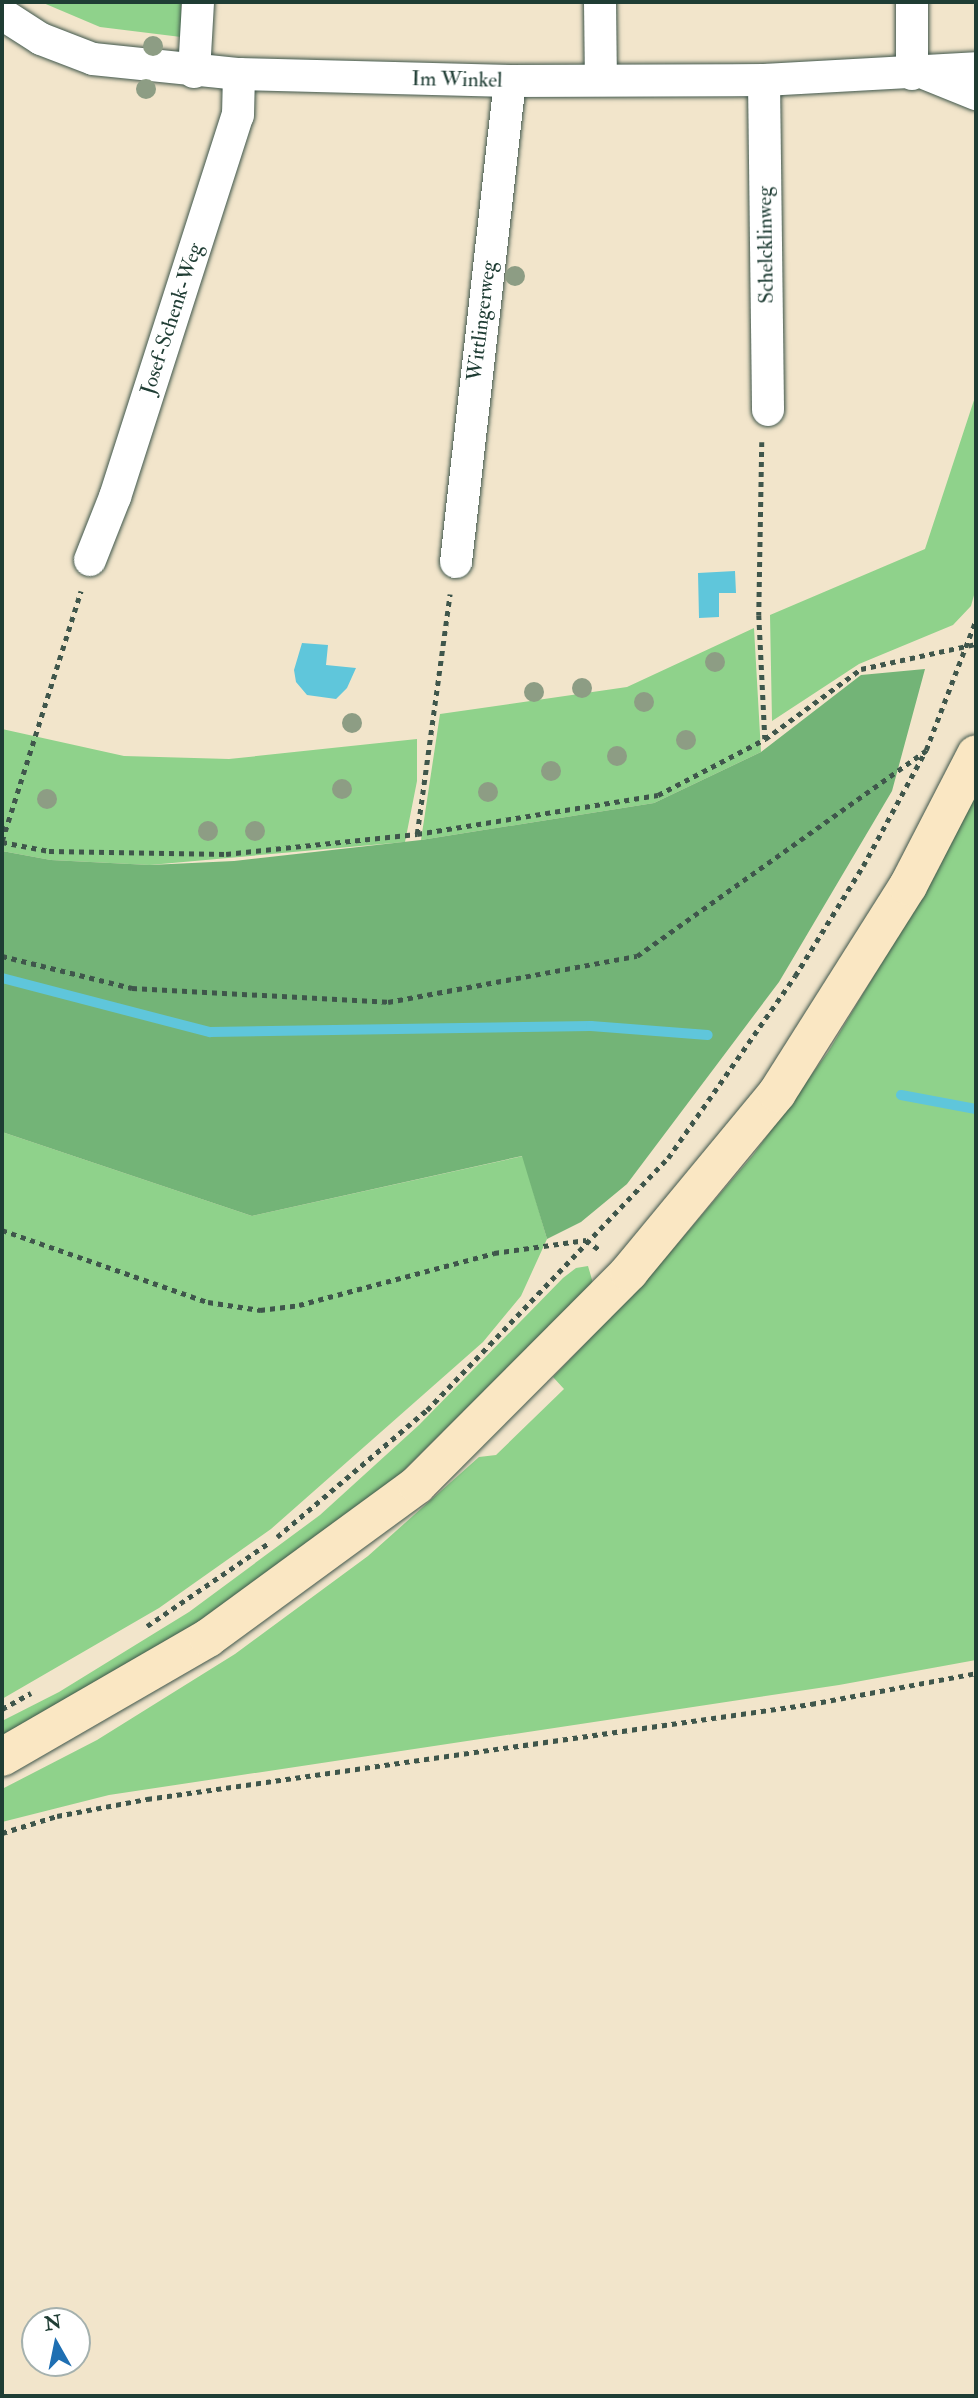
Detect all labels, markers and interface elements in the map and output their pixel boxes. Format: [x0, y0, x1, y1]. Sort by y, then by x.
street label: Im Winkel [411, 67, 503, 93]
street label: Schelcklinweg [752, 186, 780, 304]
street label: Josef-Schenk-Weg [136, 240, 208, 398]
street label: Wittlingerweg [462, 259, 502, 383]
north arrow [21, 2307, 91, 2377]
text: N [43, 2310, 63, 2336]

